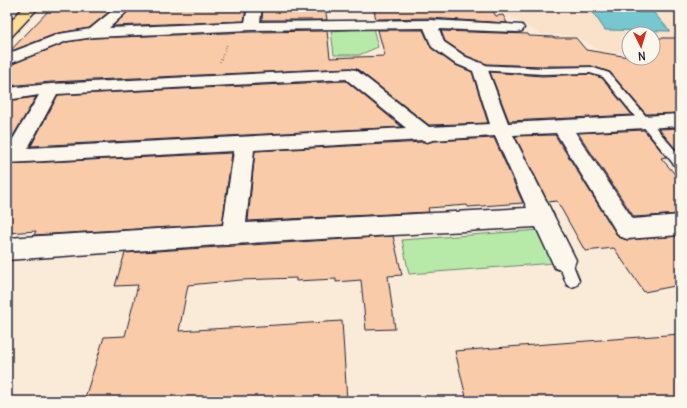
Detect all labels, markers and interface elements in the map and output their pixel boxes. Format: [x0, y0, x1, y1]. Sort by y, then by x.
north arrow [621, 26, 661, 66]
text: N [637, 49, 646, 63]

